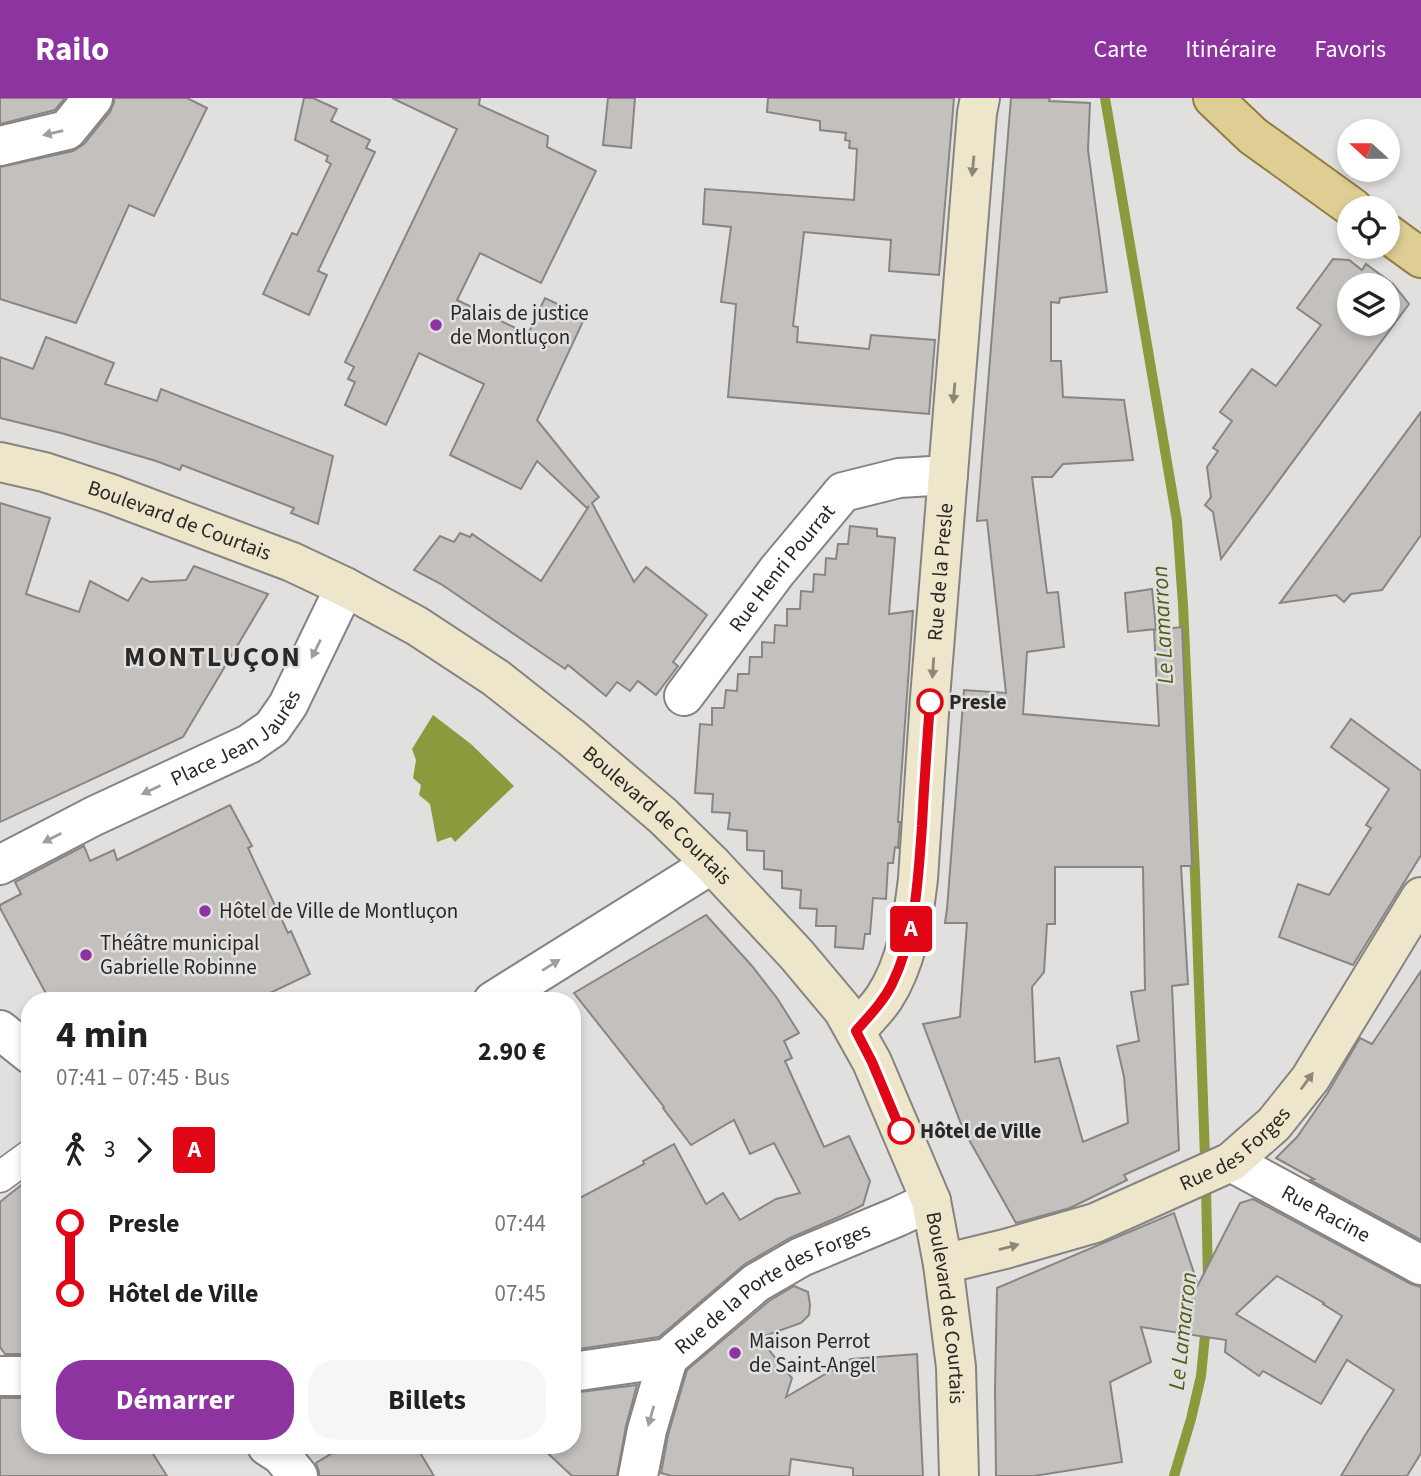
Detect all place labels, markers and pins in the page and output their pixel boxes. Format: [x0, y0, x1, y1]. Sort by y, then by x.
place label: Palais de justice de Montluçon [450, 298, 589, 352]
marker: Palais de justice de Montluçon [428, 317, 444, 333]
place label: Presle [949, 687, 1007, 717]
marker: Presle [917, 689, 943, 715]
place label: Hôtel de Ville de Montluçon [219, 896, 458, 926]
marker: Hôtel de Ville de Montluçon [197, 903, 213, 919]
place label: Théâtre municipal Gabrielle Robinne [100, 928, 259, 982]
marker: Théâtre municipal Gabrielle Robinne [78, 947, 94, 963]
place label: Hôtel de Ville [920, 1116, 1042, 1146]
marker: Hôtel de Ville [888, 1118, 914, 1144]
place label: Maison Perrot de Saint-Angel [749, 1326, 876, 1380]
marker: Maison Perrot de Saint-Angel [727, 1345, 743, 1361]

